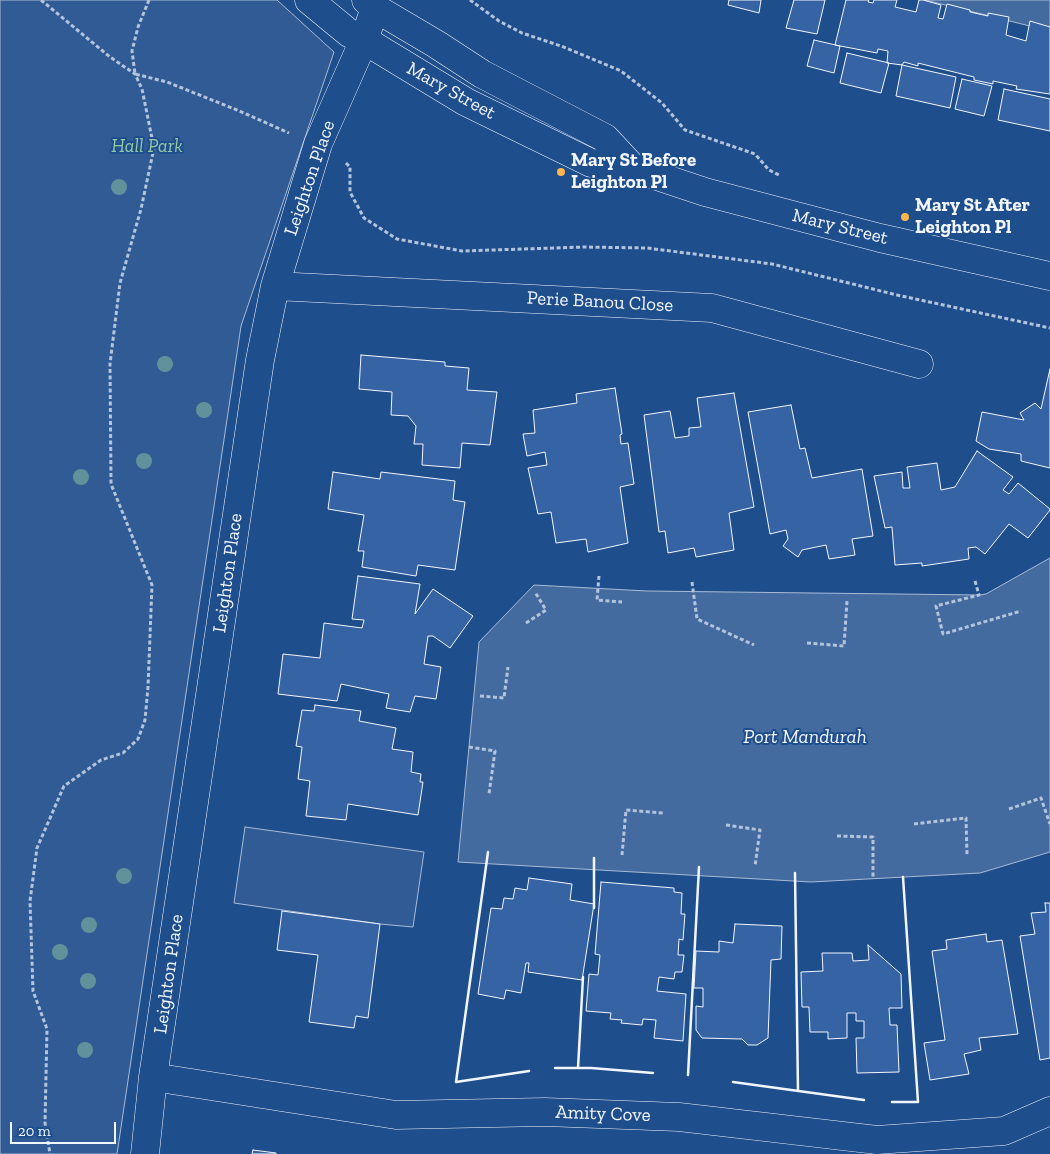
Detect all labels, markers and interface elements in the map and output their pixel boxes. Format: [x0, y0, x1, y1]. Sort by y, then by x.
street label: Mary Street [403, 57, 499, 125]
street label: Leighton Place [280, 117, 340, 239]
park label: Hall Park [111, 136, 183, 158]
place label: Mary St Before Leighton Pl [571, 150, 696, 194]
marker: Mary St Before Leighton Pl [555, 166, 567, 178]
place label: Mary St After Leighton Pl [915, 195, 1030, 239]
street label: Mary Street [790, 204, 890, 250]
marker: Mary St After Leighton Pl [899, 211, 911, 223]
street label: Perie Banou Close [526, 287, 674, 317]
street label: Leighton Place [208, 512, 248, 634]
water label: Port Mandurah [743, 725, 867, 749]
street label: Leighton Place [149, 913, 189, 1035]
street label: Amity Cove [555, 1101, 651, 1127]
scale bar [12, 1112, 119, 1144]
text: 20 m [18, 1122, 51, 1140]

